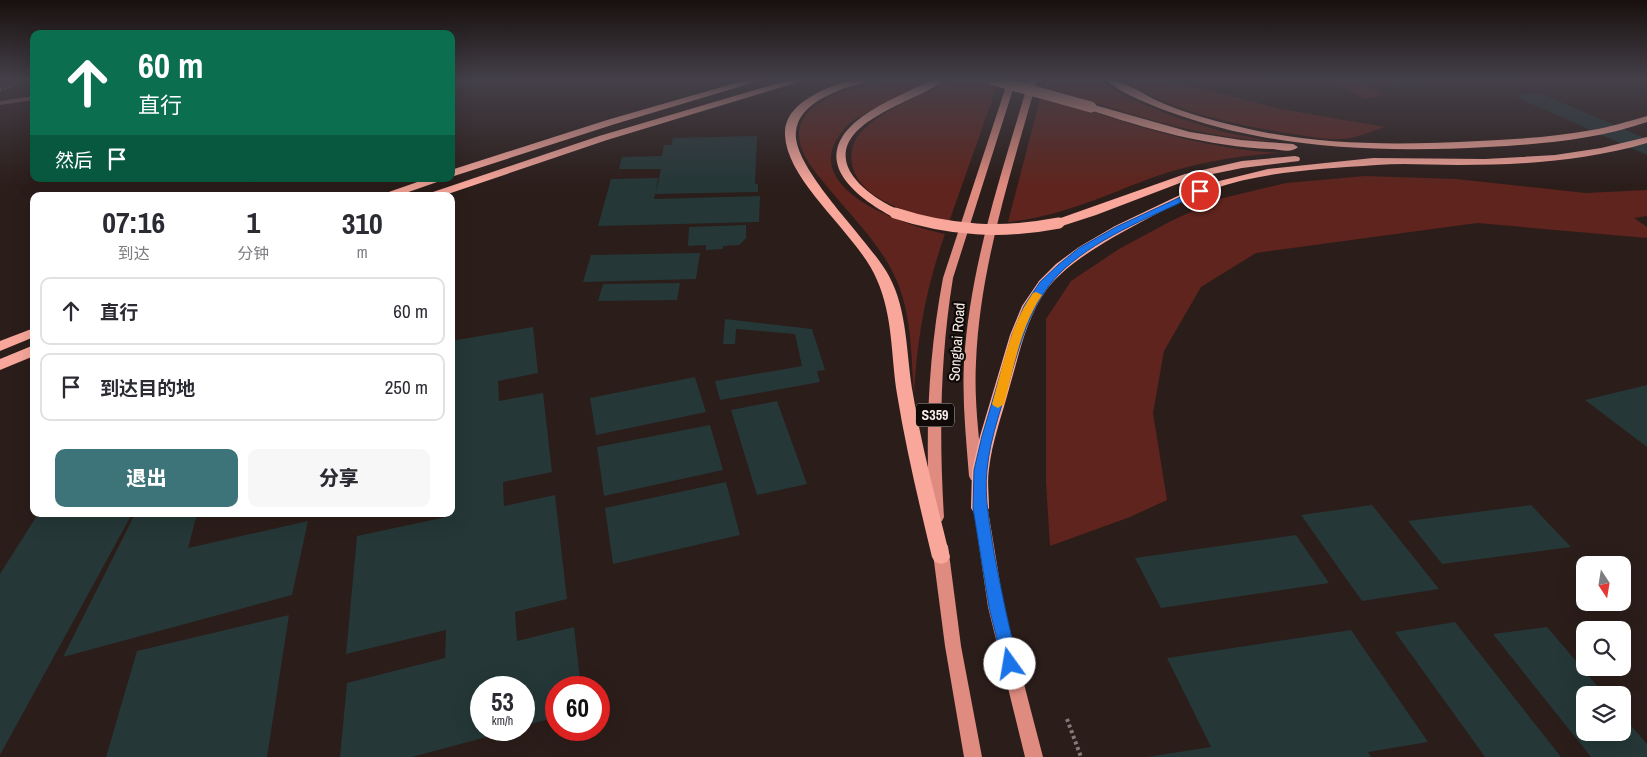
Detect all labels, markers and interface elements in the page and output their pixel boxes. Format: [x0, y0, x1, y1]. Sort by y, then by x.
text: 60 m [138, 42, 203, 89]
icon: ahead [55, 50, 120, 115]
text: 直行 [138, 90, 182, 120]
icon: arrive [103, 145, 131, 173]
text: 然后 [55, 147, 93, 173]
pin [1179, 170, 1221, 212]
icon: arrive [1186, 177, 1214, 205]
text: 07:16 [102, 202, 165, 242]
text: 1 [247, 202, 260, 242]
text: 310 [342, 203, 383, 243]
text: m [357, 241, 368, 263]
text: 到达 [118, 242, 150, 264]
text: 分钟 [237, 242, 269, 264]
icon: ahead [57, 297, 85, 325]
text: 60 m [393, 298, 428, 324]
text: 直行 [100, 299, 138, 325]
street label: Songbai Road [943, 302, 970, 382]
icon: arrive [57, 373, 85, 401]
text: 250 m [385, 374, 428, 400]
text: 到达目的地 [100, 375, 195, 401]
road number: S359 [916, 404, 954, 426]
button: 退出 [55, 449, 238, 507]
button: 分享 [248, 449, 430, 507]
north arrow [1576, 556, 1631, 611]
map controls [1576, 556, 1631, 741]
button: search [1576, 621, 1631, 676]
position arrow [983, 637, 1035, 689]
speed limit sign: 60 [545, 676, 610, 741]
text: 53 [491, 685, 514, 719]
button: layers [1576, 686, 1631, 741]
text: km/h [492, 713, 513, 729]

